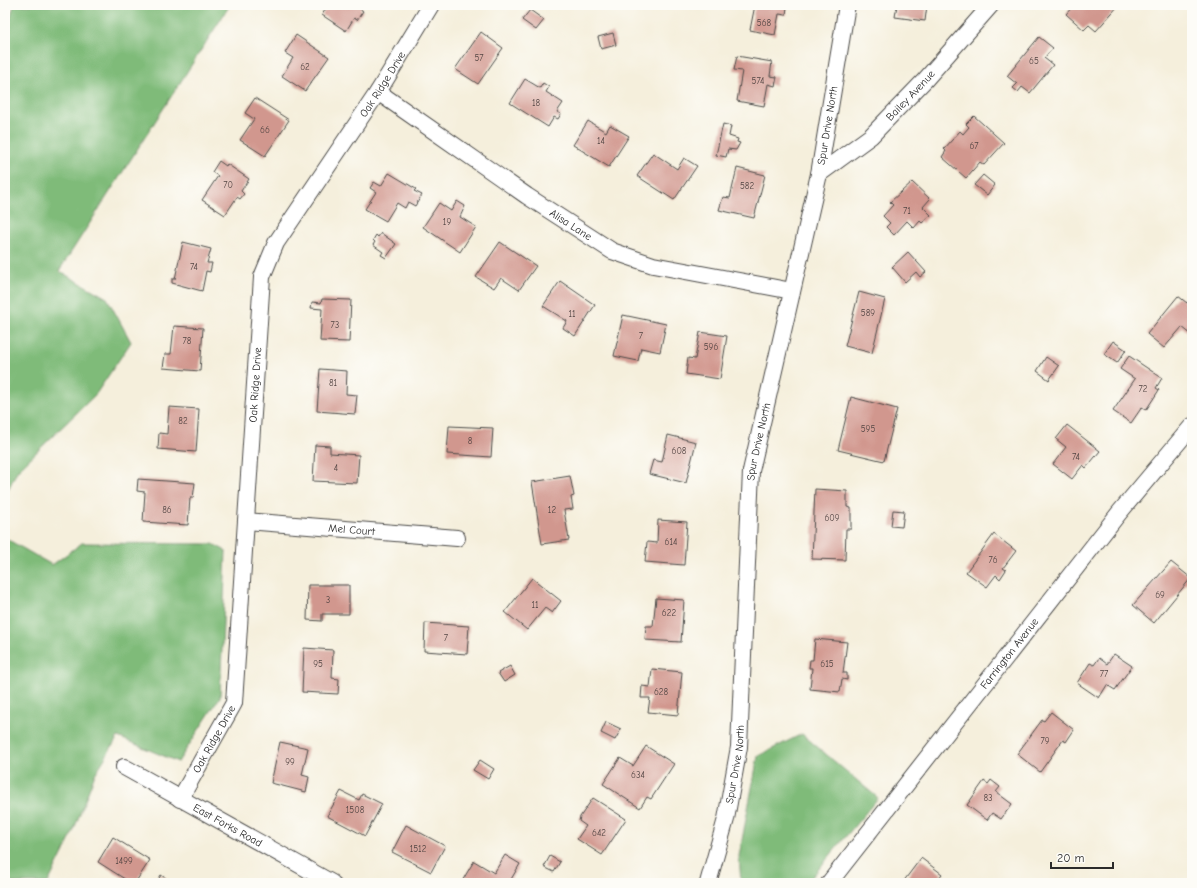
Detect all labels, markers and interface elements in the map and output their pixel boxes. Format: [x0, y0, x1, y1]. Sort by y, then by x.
house number: 568 [757, 18, 772, 28]
street label: Oak Ridge Drive [357, 49, 409, 120]
house number: 57 [474, 53, 484, 63]
house number: 65 [1029, 56, 1039, 66]
house number: 62 [300, 62, 310, 72]
street label: Bailey Avenue [883, 67, 938, 124]
house number: 574 [752, 76, 764, 86]
street label: Spur Drive North [815, 85, 840, 166]
house number: 18 [532, 98, 540, 108]
house number: 66 [260, 125, 270, 135]
house number: 14 [597, 136, 605, 146]
house number: 67 [969, 141, 979, 151]
house number: 70 [223, 180, 233, 190]
house number: 582 [740, 181, 754, 191]
street label: Alisa Lane [547, 206, 595, 244]
house number: 71 [903, 206, 911, 216]
house number: 19 [443, 217, 451, 227]
house number: 74 [190, 262, 198, 272]
house number: 589 [861, 308, 875, 318]
house number: 11 [568, 309, 576, 319]
house number: 73 [331, 320, 339, 330]
house number: 7 [639, 331, 644, 341]
house number: 78 [183, 336, 192, 346]
house number: 596 [704, 342, 718, 352]
street label: Oak Ridge Drive [246, 346, 264, 423]
house number: 81 [329, 378, 338, 388]
house number: 72 [1139, 384, 1148, 394]
street label: Spur Drive North [745, 401, 773, 481]
house number: 82 [178, 416, 188, 426]
house number: 595 [861, 424, 875, 434]
house number: 8 [468, 436, 473, 446]
house number: 608 [672, 446, 687, 456]
house number: 74 [1072, 452, 1080, 462]
house number: 4 [334, 463, 338, 473]
house number: 86 [162, 505, 172, 515]
house number: 12 [548, 505, 556, 515]
house number: 609 [824, 513, 840, 523]
street label: Mel Court [328, 522, 376, 538]
house number: 614 [665, 537, 677, 547]
house number: 76 [988, 555, 998, 565]
house number: 69 [1155, 590, 1165, 600]
house number: 3 [326, 595, 330, 605]
house number: 11 [531, 600, 539, 610]
house number: 622 [662, 608, 676, 618]
street label: Farrington Avenue [978, 615, 1042, 692]
house number: 7 [444, 633, 449, 643]
house number: 95 [313, 659, 323, 669]
house number: 615 [820, 659, 834, 669]
house number: 77 [1100, 669, 1109, 679]
house number: 628 [654, 687, 668, 697]
street label: Oak Ridge Drive [190, 703, 239, 775]
street label: Spur Drive North [723, 725, 747, 805]
house number: 79 [1040, 736, 1050, 746]
house number: 99 [285, 757, 295, 767]
house number: 634 [631, 770, 645, 780]
house number: 83 [983, 793, 993, 803]
street label: East Forks Road [191, 801, 265, 850]
house number: 1508 [346, 805, 365, 815]
house number: 642 [592, 828, 606, 838]
house number: 1512 [410, 844, 427, 854]
scale bar [1051, 844, 1113, 870]
text: 20 m [1057, 851, 1085, 865]
house number: 1499 [115, 856, 133, 866]

